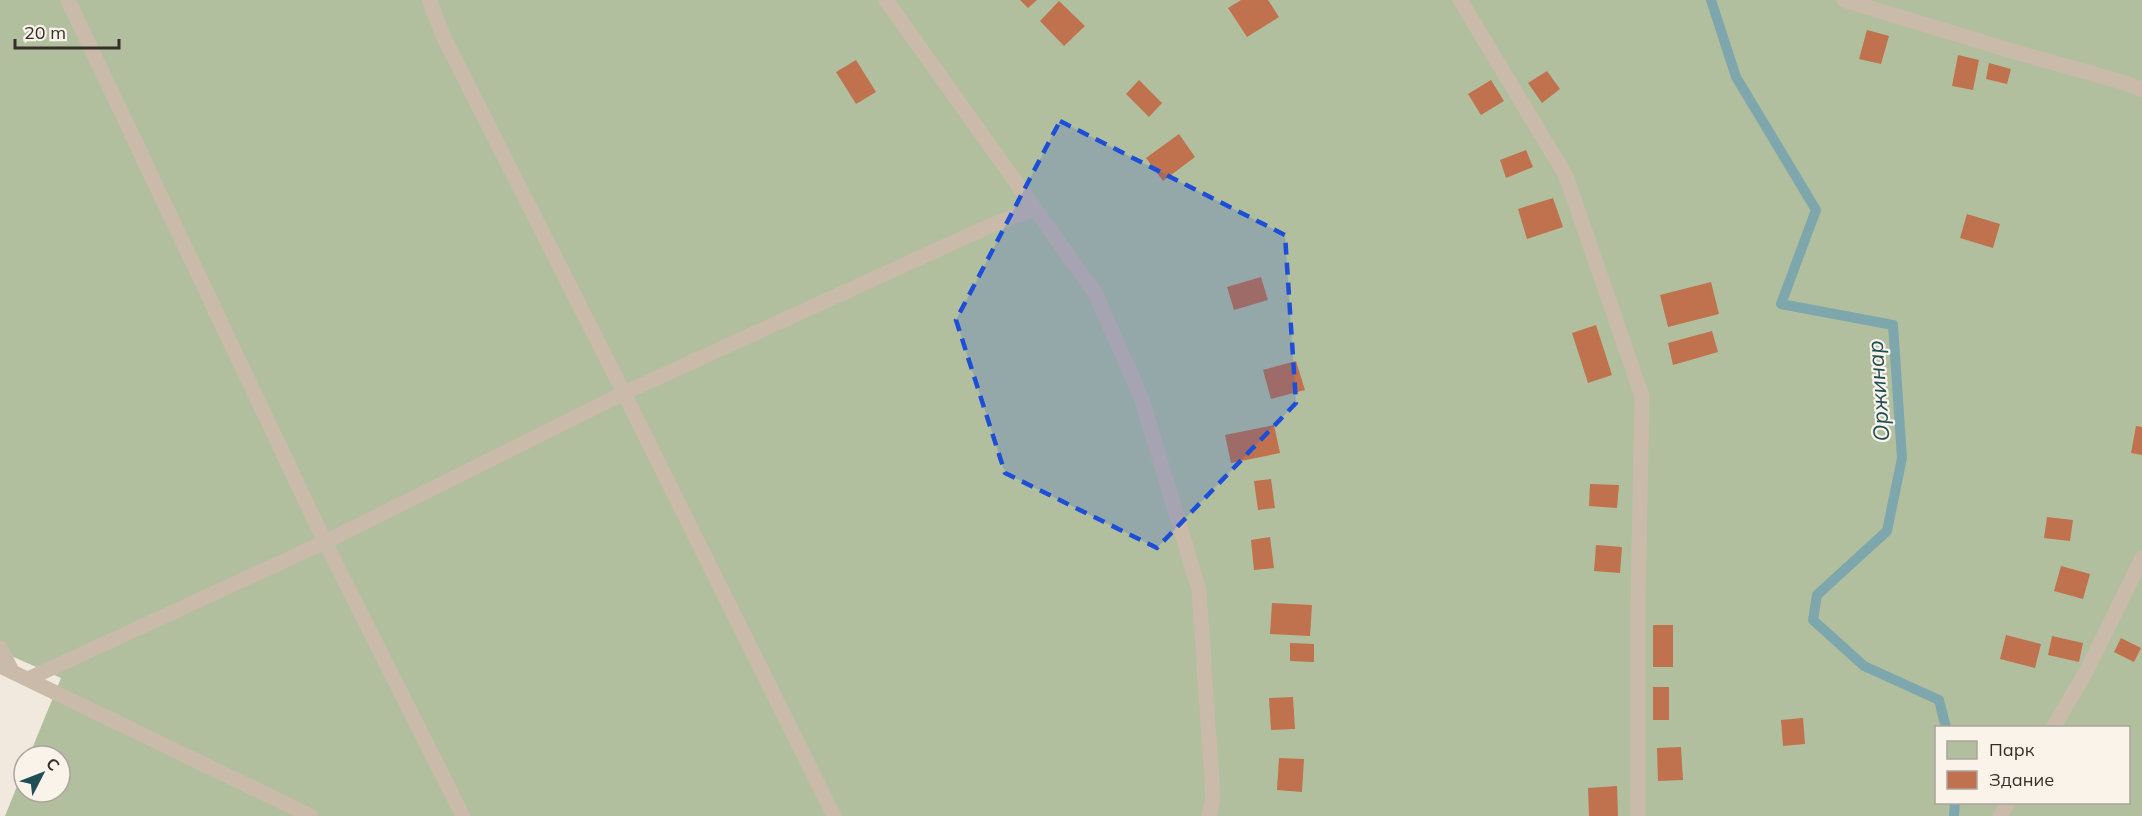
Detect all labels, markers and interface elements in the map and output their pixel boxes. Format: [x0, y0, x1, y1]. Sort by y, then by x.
scale bar [15, 12, 118, 50]
text: 20 m [24, 21, 66, 44]
water label: Оржинар [1861, 340, 1895, 442]
legend [1935, 726, 2130, 804]
text: Парк [1989, 738, 2035, 761]
north arrow [12, 744, 72, 804]
text: С [42, 753, 64, 775]
text: Здание [1989, 768, 2054, 791]

